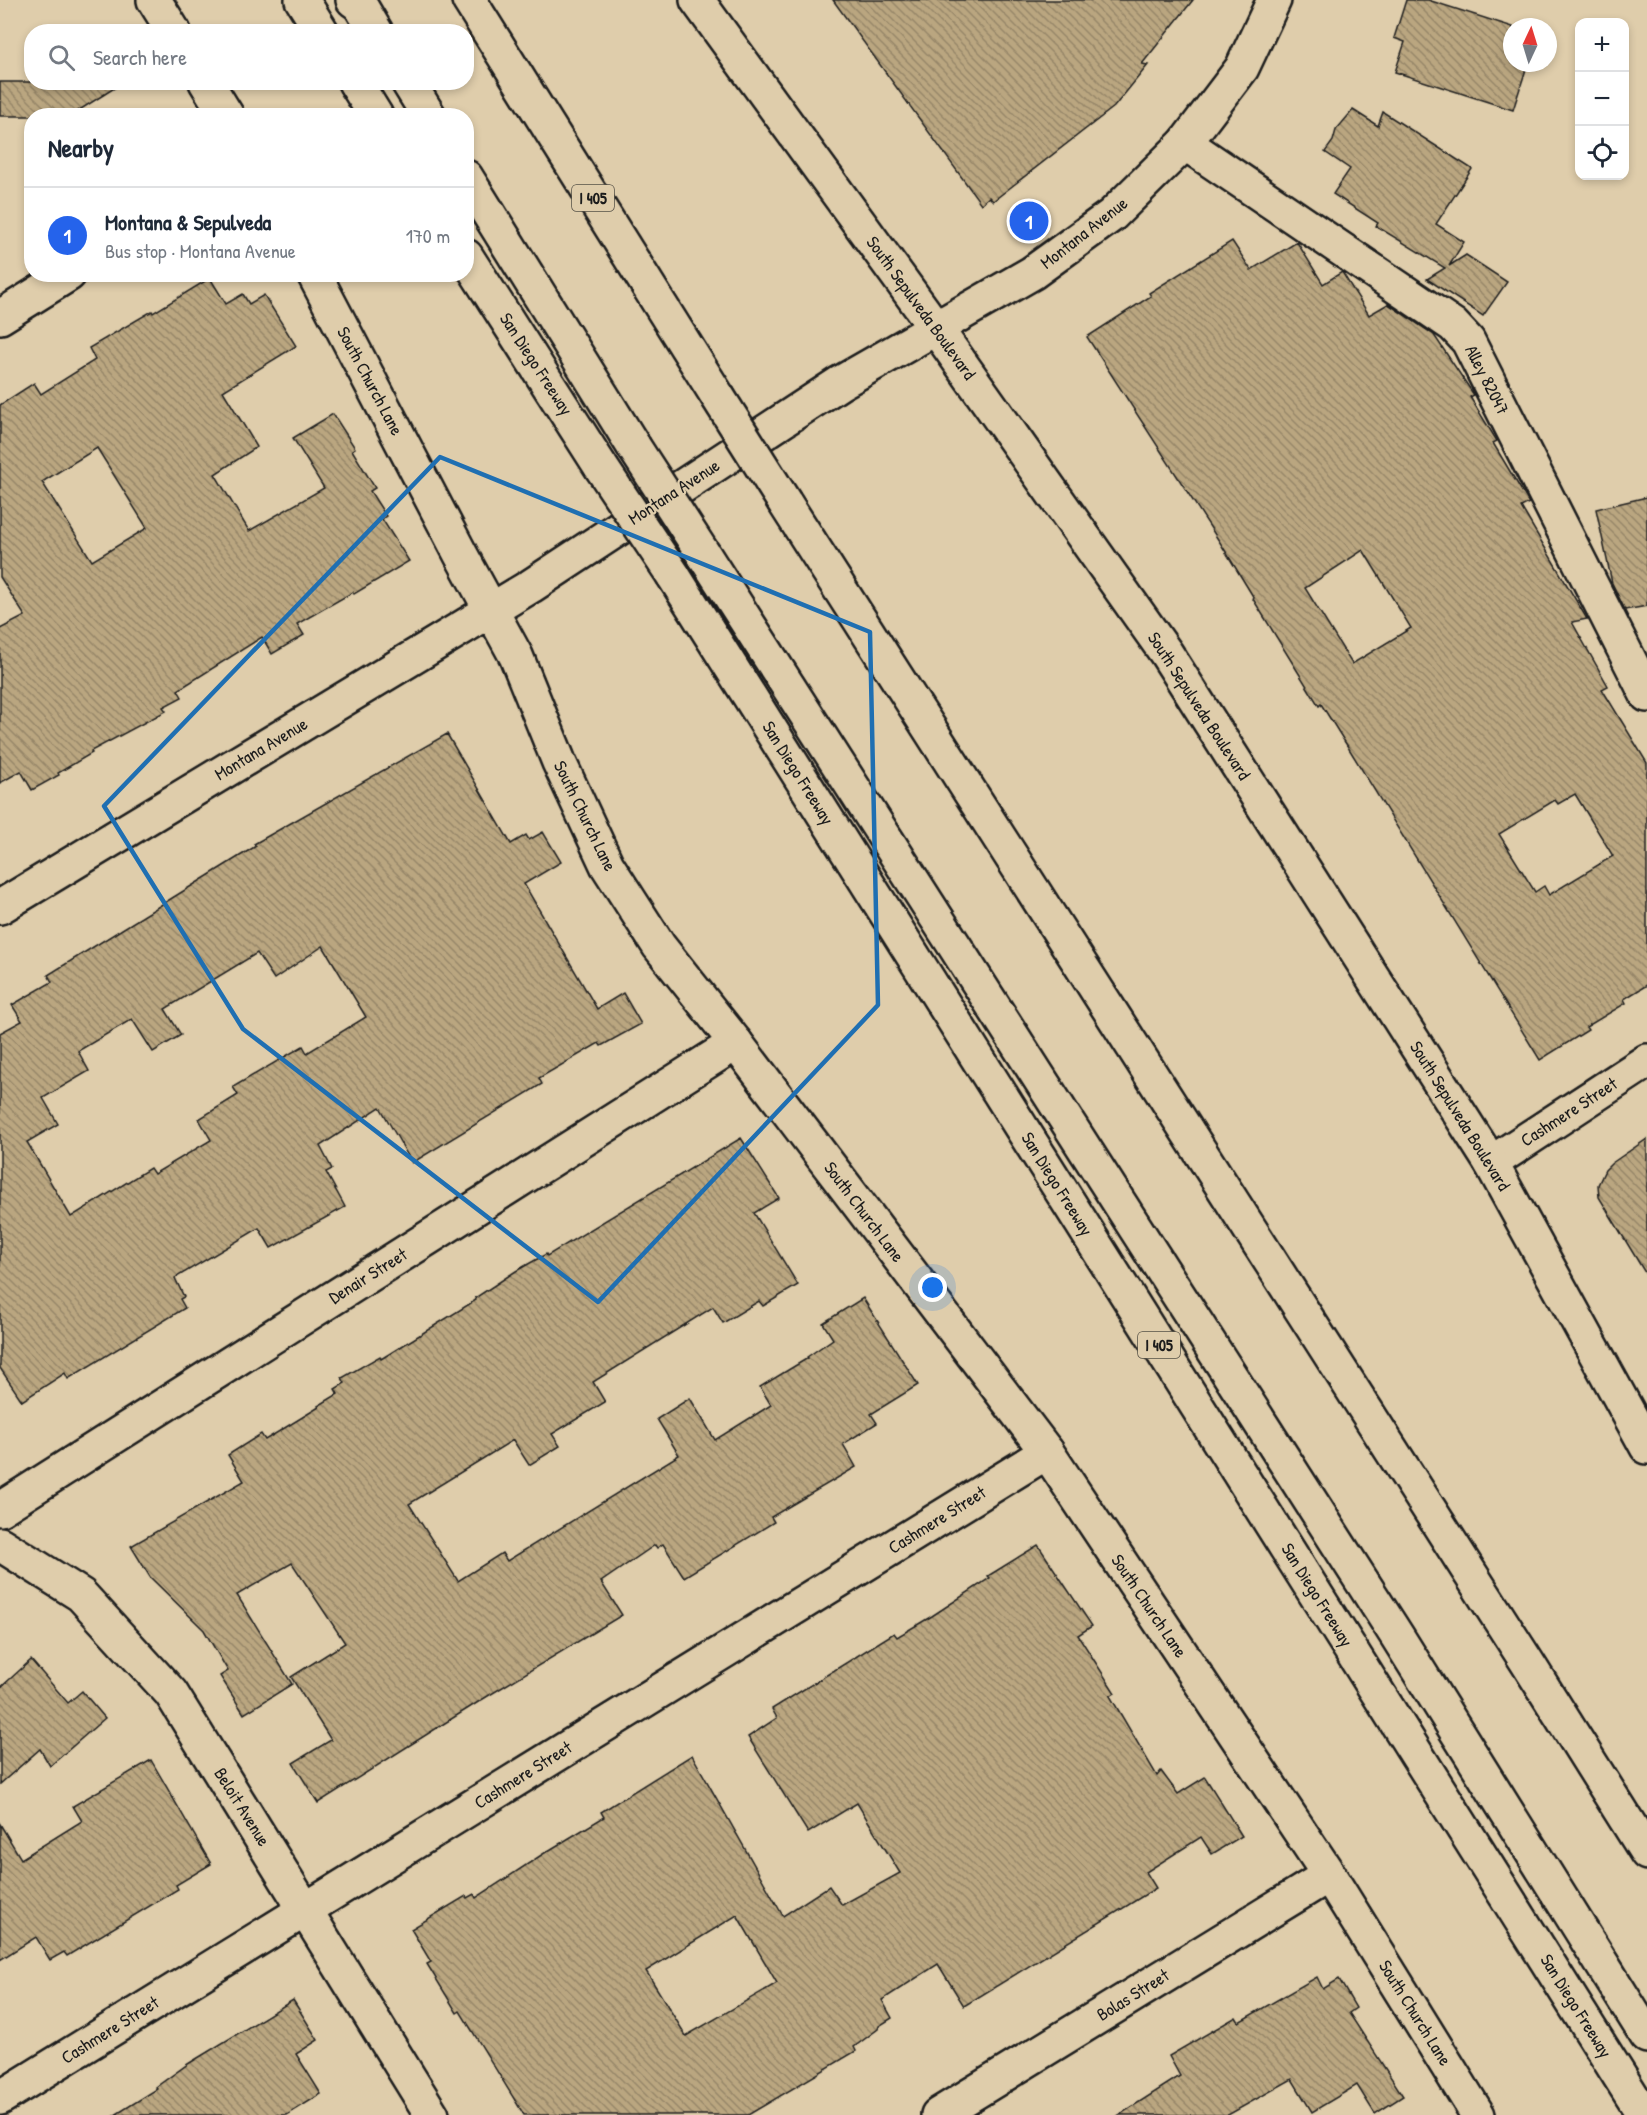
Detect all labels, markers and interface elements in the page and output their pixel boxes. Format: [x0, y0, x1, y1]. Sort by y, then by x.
north arrow [1503, 18, 1557, 72]
map controls [1575, 18, 1629, 180]
button: + [1575, 18, 1629, 72]
search box [24, 24, 474, 90]
icon: search [45, 41, 78, 74]
text: Search here [93, 42, 187, 72]
button: − [1575, 72, 1629, 126]
button: locate [1575, 126, 1629, 180]
text: Nearby [48, 130, 114, 165]
road number: I 405 [572, 185, 614, 211]
street label: Montana Avenue [1035, 191, 1132, 275]
pin: 1 [1010, 198, 1048, 244]
text: Montana & Sepulveda [105, 207, 271, 237]
text: 1 [64, 222, 71, 249]
text: 170 m [406, 222, 450, 249]
street label: South Sepulveda Boulevard [861, 231, 982, 385]
text: Bus stop · Montana Avenue [105, 237, 296, 264]
street label: San Diego Freeway [494, 308, 579, 420]
street label: South Church Lane [331, 322, 410, 440]
street label: Alley 82047 [1459, 341, 1516, 419]
street label: Montana Avenue [623, 453, 724, 530]
street label: South Sepulveda Boulevard [1142, 627, 1257, 785]
street label: Montana Avenue [210, 711, 312, 786]
street label: San Diego Freeway [757, 716, 840, 830]
street label: South Church Lane [548, 756, 623, 875]
street label: South Sepulveda Boulevard [1404, 1036, 1517, 1195]
street label: Cashmere Street [1515, 1070, 1623, 1152]
street label: San Diego Freeway [1016, 1127, 1099, 1241]
street label: South Church Lane [818, 1156, 910, 1267]
street label: Denair Street [324, 1241, 412, 1309]
your location [918, 1273, 947, 1302]
road number: I 405 [1138, 1332, 1180, 1358]
street label: Cashmere Street [883, 1479, 991, 1560]
street label: San Diego Freeway [1276, 1538, 1359, 1652]
street label: South Church Lane [1106, 1549, 1193, 1662]
street label: Cashmere Street [469, 1734, 577, 1815]
street label: Beloit Avenue [208, 1763, 276, 1851]
street label: San Diego Freeway [1535, 1949, 1618, 2063]
street label: South Church Lane [1373, 1955, 1458, 2070]
street label: Bolas Street [1092, 1962, 1174, 2027]
street label: Cashmere Street [56, 1989, 164, 2070]

